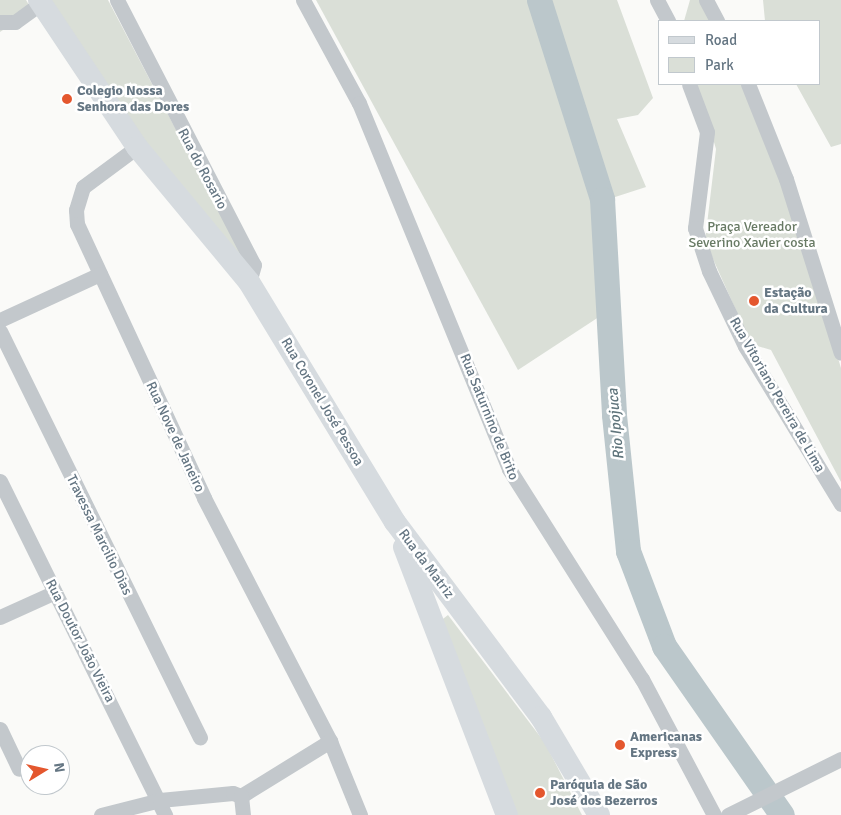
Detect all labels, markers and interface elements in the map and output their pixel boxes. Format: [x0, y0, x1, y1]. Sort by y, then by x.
legend [658, 20, 821, 85]
text: Road [705, 31, 737, 49]
text: Park [705, 56, 734, 74]
place label: Colegio Nossa Senhora das Dores [77, 83, 189, 115]
marker: Colegio Nossa Senhora das Dores [61, 93, 73, 105]
street label: Rua do Rosario [174, 126, 230, 212]
park label: Praça Vereador Severino Xavier costa [688, 219, 816, 252]
place label: Estação da Cultura [764, 285, 828, 318]
marker: Estação da Cultura [748, 295, 760, 307]
street label: Rua Vitoriano Pereira de Lima [726, 315, 828, 475]
street label: Rua Coronel José Pessoa [277, 335, 367, 469]
street label: Rua Saturnino de Brito [456, 351, 522, 483]
street label: Rua Nove de Janeiro [142, 379, 208, 495]
water label: Rio Ipojuca [604, 388, 628, 460]
street label: Travessa Marcilio Dias [63, 472, 135, 598]
street label: Rua da Matriz [395, 526, 457, 602]
street label: Rua Doutor João Vieira [42, 577, 118, 705]
place label: Americanas Express [630, 729, 702, 762]
marker: Americanas Express [614, 739, 626, 751]
north arrow [20, 745, 70, 795]
text: N [50, 762, 68, 774]
place label: Paróquia de São José dos Bezerros [550, 777, 657, 810]
marker: Paróquia de São José dos Bezerros [534, 787, 546, 799]

